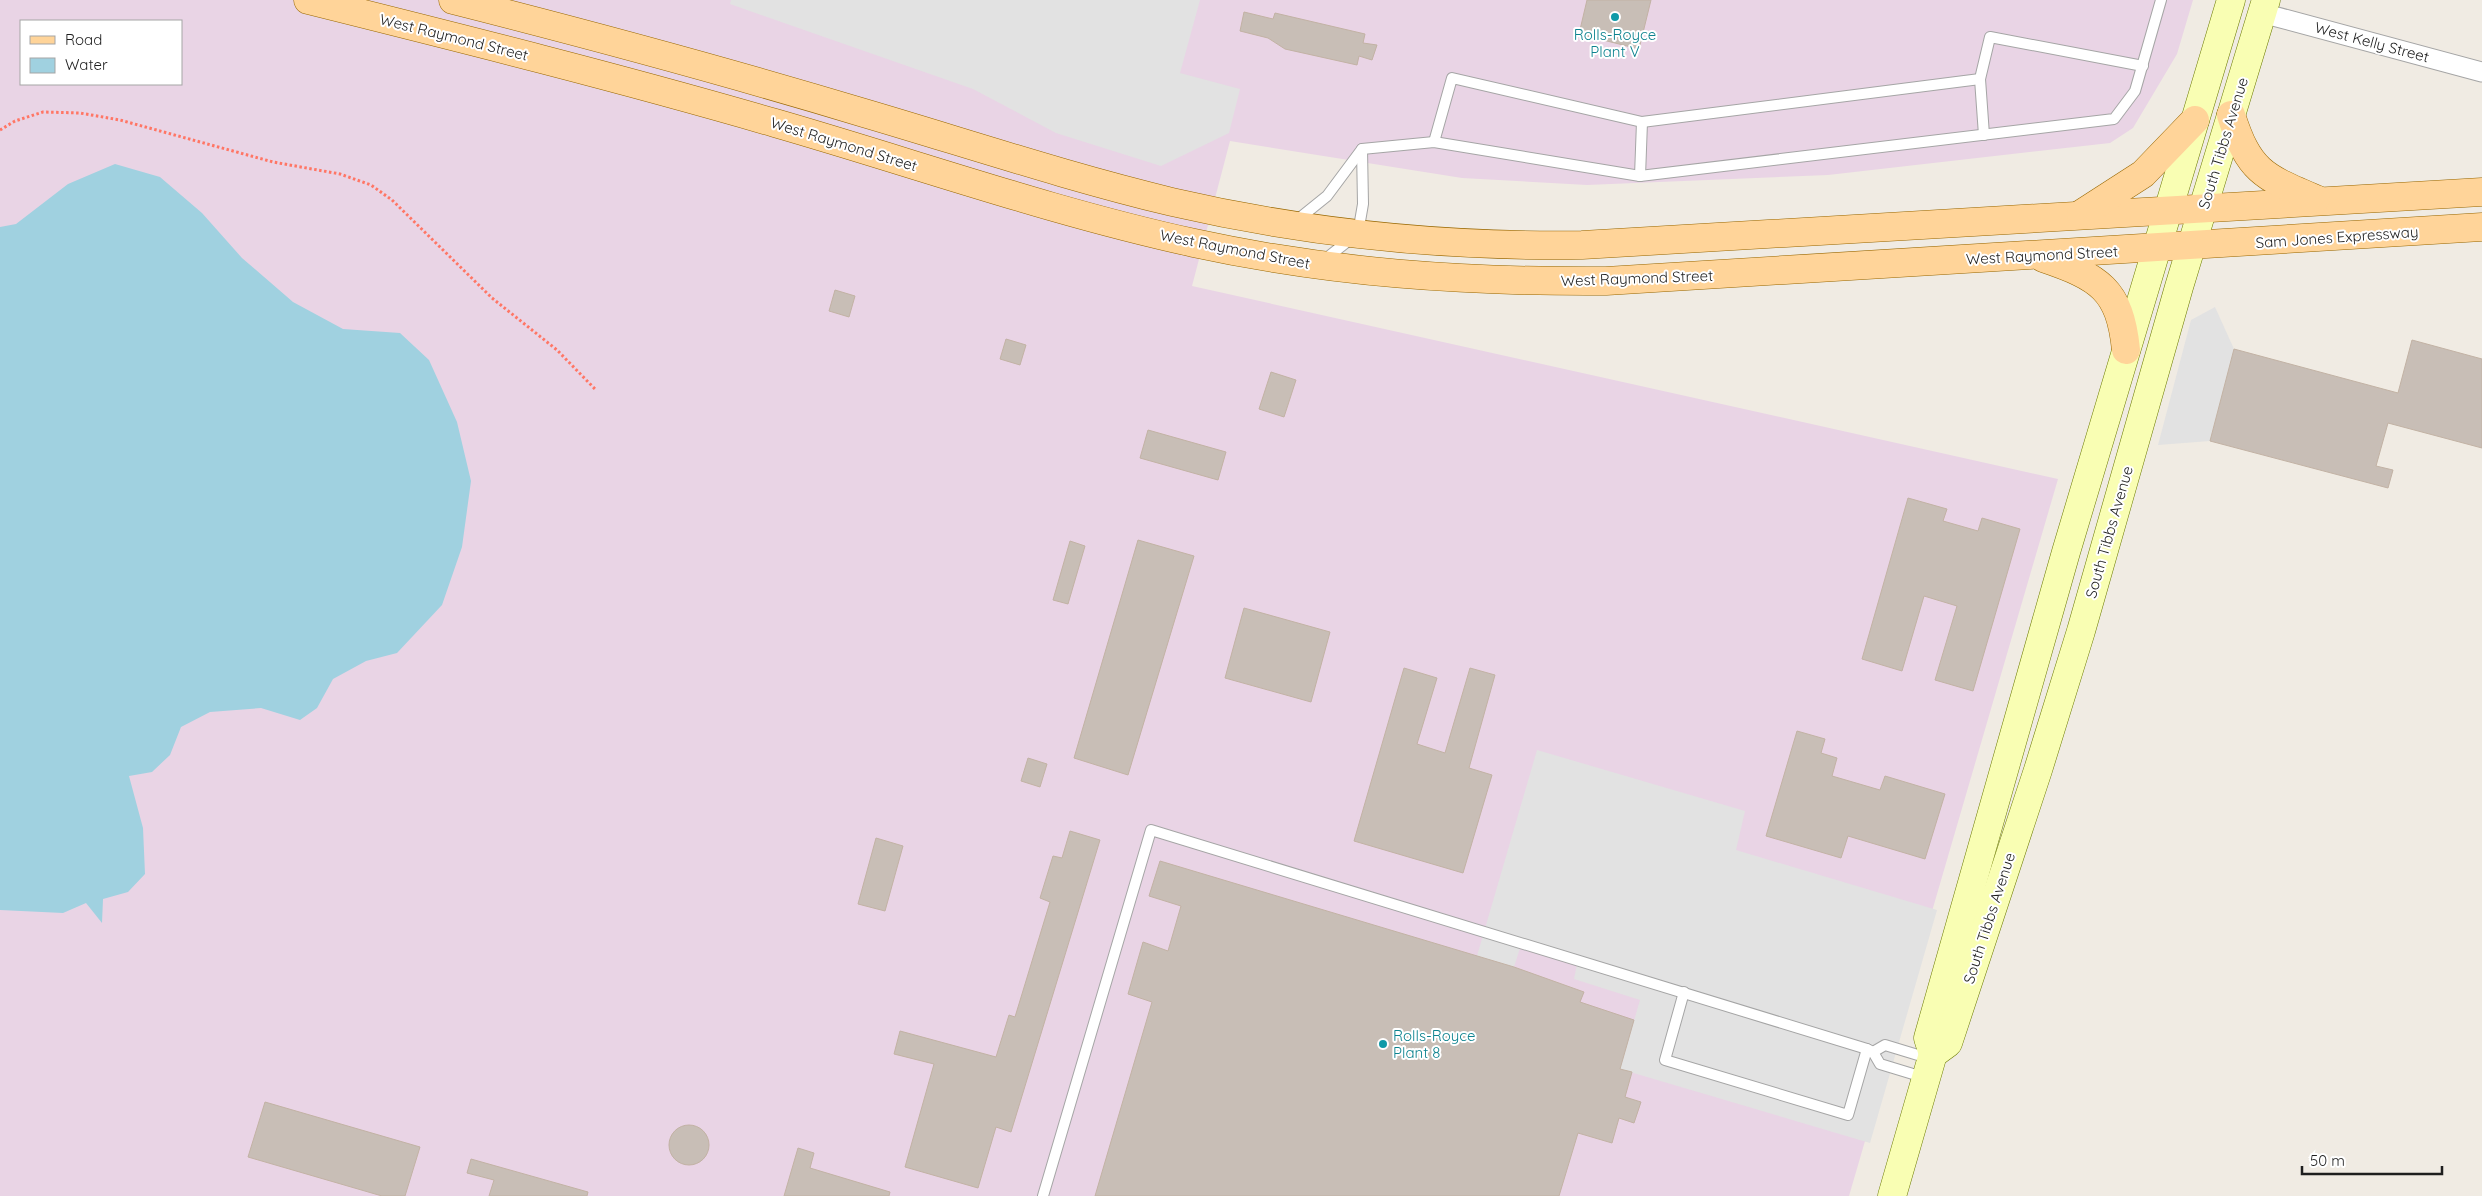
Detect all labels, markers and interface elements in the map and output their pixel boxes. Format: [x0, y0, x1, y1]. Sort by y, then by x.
street label: West Raymond Street [378, 9, 530, 65]
marker: Rolls-Royce Plant V [1609, 11, 1621, 23]
street label: West Kelly Street [2313, 18, 2431, 66]
legend [20, 20, 182, 85]
place label: Rolls-Royce Plant V [1574, 25, 1656, 61]
text: Road [65, 30, 102, 49]
text: Water [65, 55, 108, 74]
street label: South Tibbs Avenue [2194, 75, 2252, 211]
street label: West Raymond Street [768, 113, 920, 175]
street label: Sam Jones Expressway [2255, 222, 2419, 252]
street label: West Raymond Street [1158, 225, 1312, 273]
street label: West Raymond Street [1965, 242, 2119, 268]
street label: West Raymond Street [1561, 266, 1713, 290]
street label: South Tibbs Avenue [2081, 464, 2137, 600]
street label: South Tibbs Avenue [1959, 850, 2019, 986]
place label: Rolls-Royce Plant 8 [1393, 1026, 1476, 1062]
marker: Rolls-Royce Plant 8 [1377, 1038, 1389, 1050]
scale bar [2302, 1144, 2442, 1176]
text: 50 m [2310, 1151, 2345, 1170]

